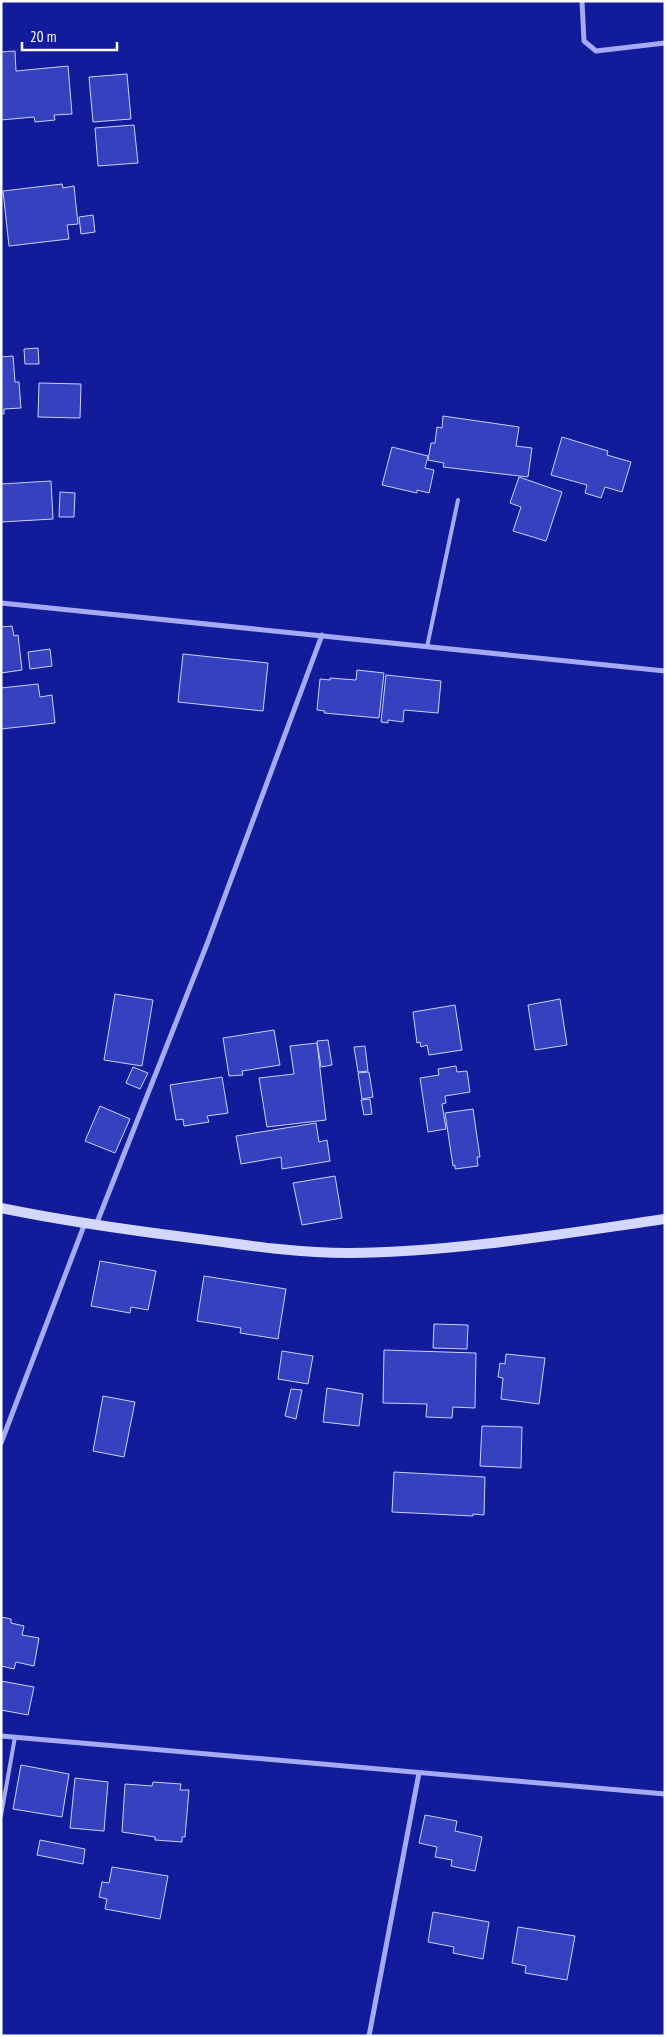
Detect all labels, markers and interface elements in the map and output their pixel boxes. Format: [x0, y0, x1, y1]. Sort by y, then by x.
scale bar [22, 20, 118, 52]
text: 20 m [30, 27, 56, 46]

